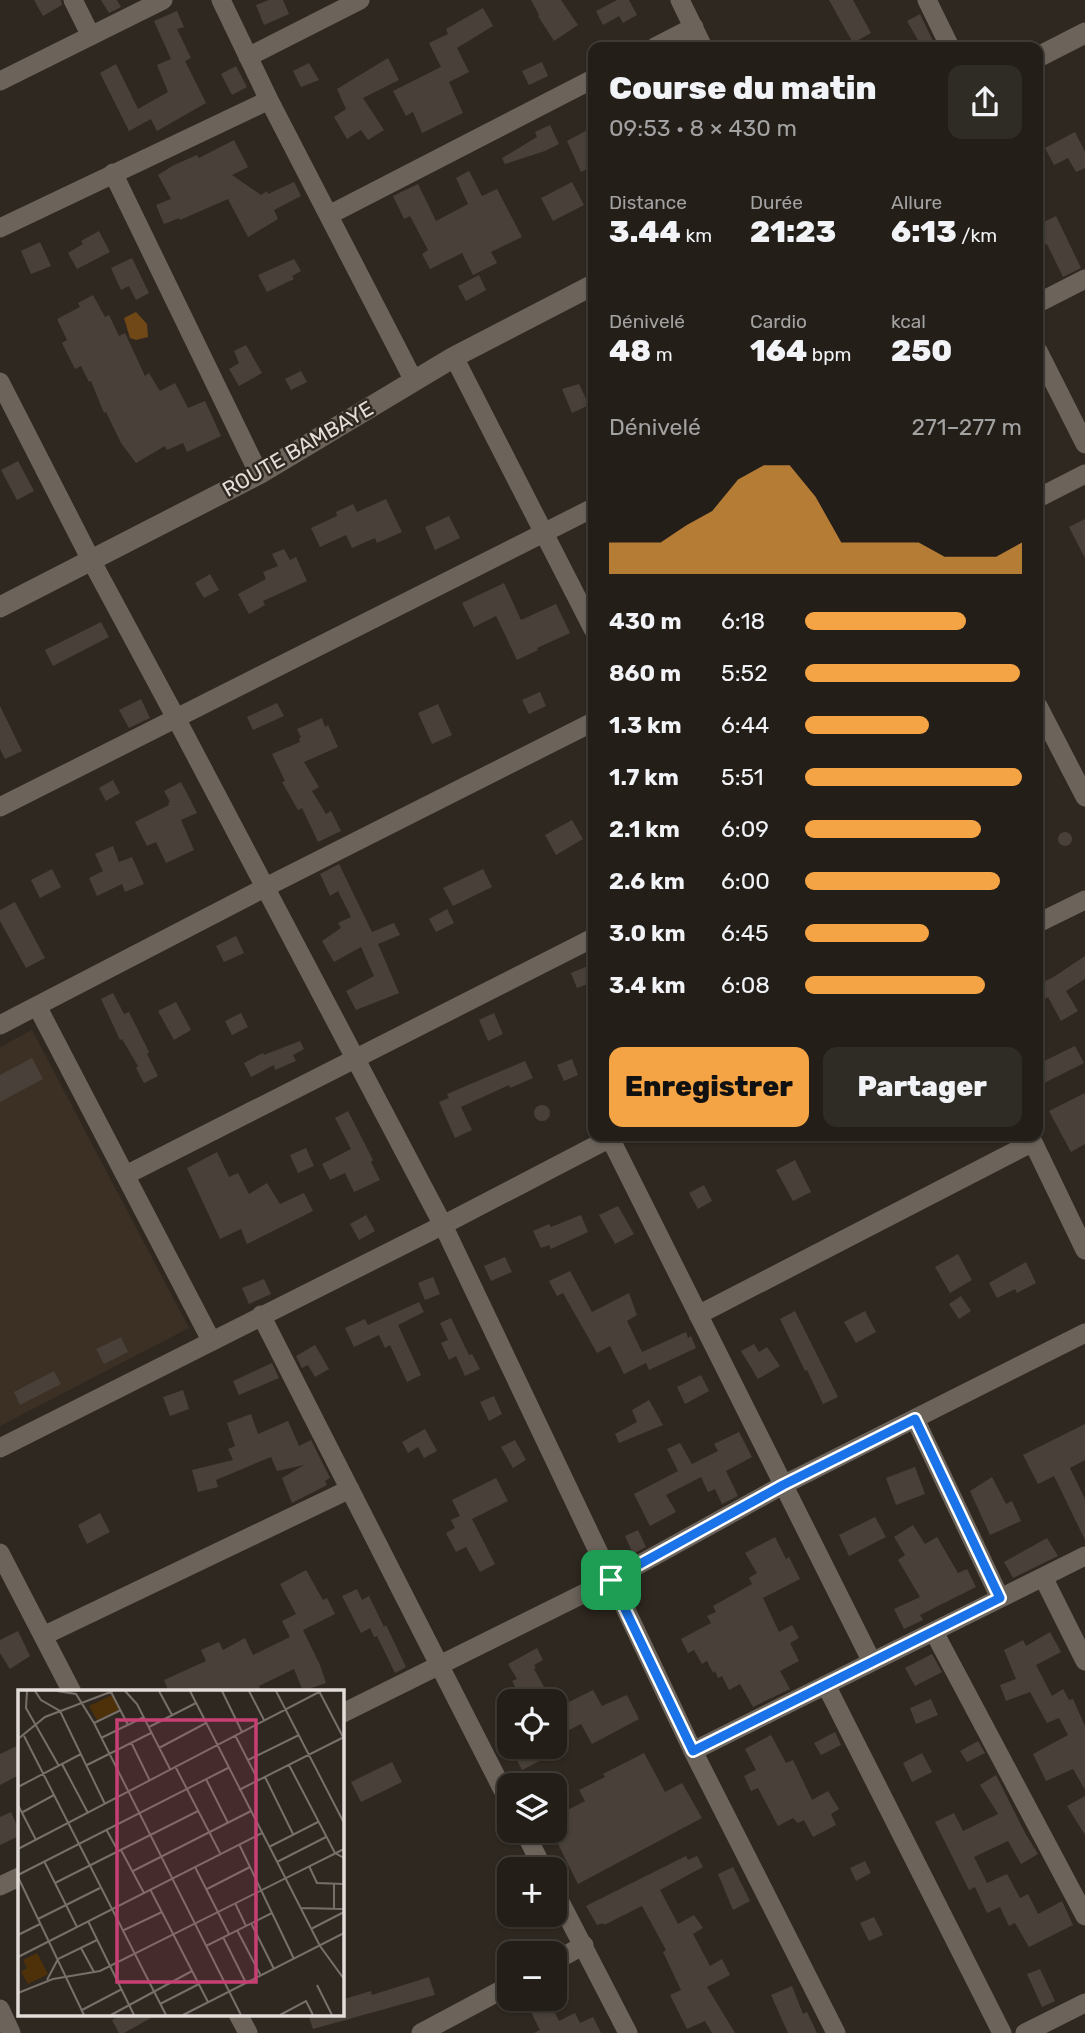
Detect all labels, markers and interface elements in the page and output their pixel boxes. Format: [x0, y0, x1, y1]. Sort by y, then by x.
button: share [948, 65, 1022, 139]
text: Course du matin [609, 69, 877, 107]
text: 09:53 · 8 × 430 m [609, 114, 797, 142]
text: Distance [609, 191, 687, 214]
text: Durée [750, 191, 803, 214]
text: Allure [891, 191, 942, 214]
text: 3.44 [609, 214, 681, 250]
text: 21:23 [750, 214, 836, 250]
text: 6:13 [891, 214, 957, 250]
text: km [681, 224, 712, 247]
text: /km [957, 224, 997, 247]
text: Dénivelé [609, 310, 685, 333]
text: Cardio [750, 310, 807, 333]
text: kcal [891, 310, 926, 333]
text: 48 [609, 333, 651, 369]
text: 164 [750, 333, 807, 369]
text: 250 [891, 333, 952, 369]
text: m [651, 343, 673, 366]
text: bpm [807, 343, 851, 366]
street label: ROUTE BAMBAYE [218, 395, 378, 502]
text: Dénivelé [609, 413, 701, 441]
text: 271–277 m [911, 413, 1022, 441]
text: 430 m [609, 607, 681, 635]
text: 6:18 [721, 607, 765, 635]
text: 860 m [609, 659, 681, 687]
text: 5:52 [721, 659, 768, 687]
text: 1.3 km [609, 711, 682, 739]
text: 6:44 [721, 711, 769, 739]
text: 1.7 km [609, 763, 679, 791]
text: 5:51 [721, 763, 764, 791]
text: 2.1 km [609, 815, 680, 843]
text: 6:09 [721, 815, 769, 843]
text: 2.6 km [609, 867, 685, 895]
text: 6:00 [721, 867, 770, 895]
text: 3.0 km [609, 919, 686, 947]
text: 6:45 [721, 919, 769, 947]
text: 3.4 km [609, 971, 686, 999]
text: 6:08 [721, 971, 770, 999]
button: Enregistrer [609, 1047, 809, 1127]
button: Partager [823, 1047, 1022, 1127]
pin [581, 1550, 641, 1610]
icon: arrive [592, 1561, 630, 1599]
map controls [497, 1689, 567, 2011]
button: locate [497, 1689, 567, 1759]
inset map [18, 1690, 343, 2016]
button: layers [497, 1773, 567, 1843]
button: + [497, 1857, 567, 1927]
button: − [497, 1941, 567, 2011]

